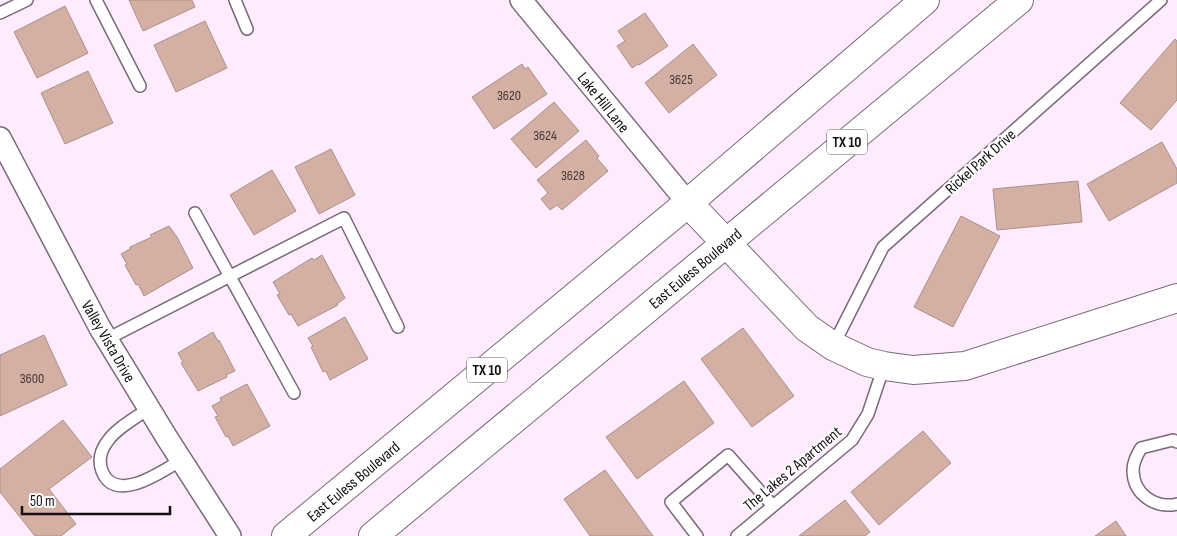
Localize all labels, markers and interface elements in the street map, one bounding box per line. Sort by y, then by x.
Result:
street label: Lake Hill Lane [573,69,633,137]
house number: 3625 [669,71,693,88]
house number: 3620 [497,87,521,104]
street label: Rickel Park Drive [942,125,1020,199]
house number: 3624 [533,127,557,144]
road number: TX 10 [827,130,867,154]
house number: 3628 [561,167,585,184]
street label: East Euless Boulevard [646,225,746,313]
street label: Valley Vista Drive [77,298,139,386]
road number: TX 10 [467,358,507,382]
house number: 3600 [20,370,44,387]
street label: The Lakes 2 Apartment [740,423,846,516]
street label: East Euless Boulevard [304,438,404,526]
scale bar [22,484,170,516]
text: 50 m [30,492,55,511]

